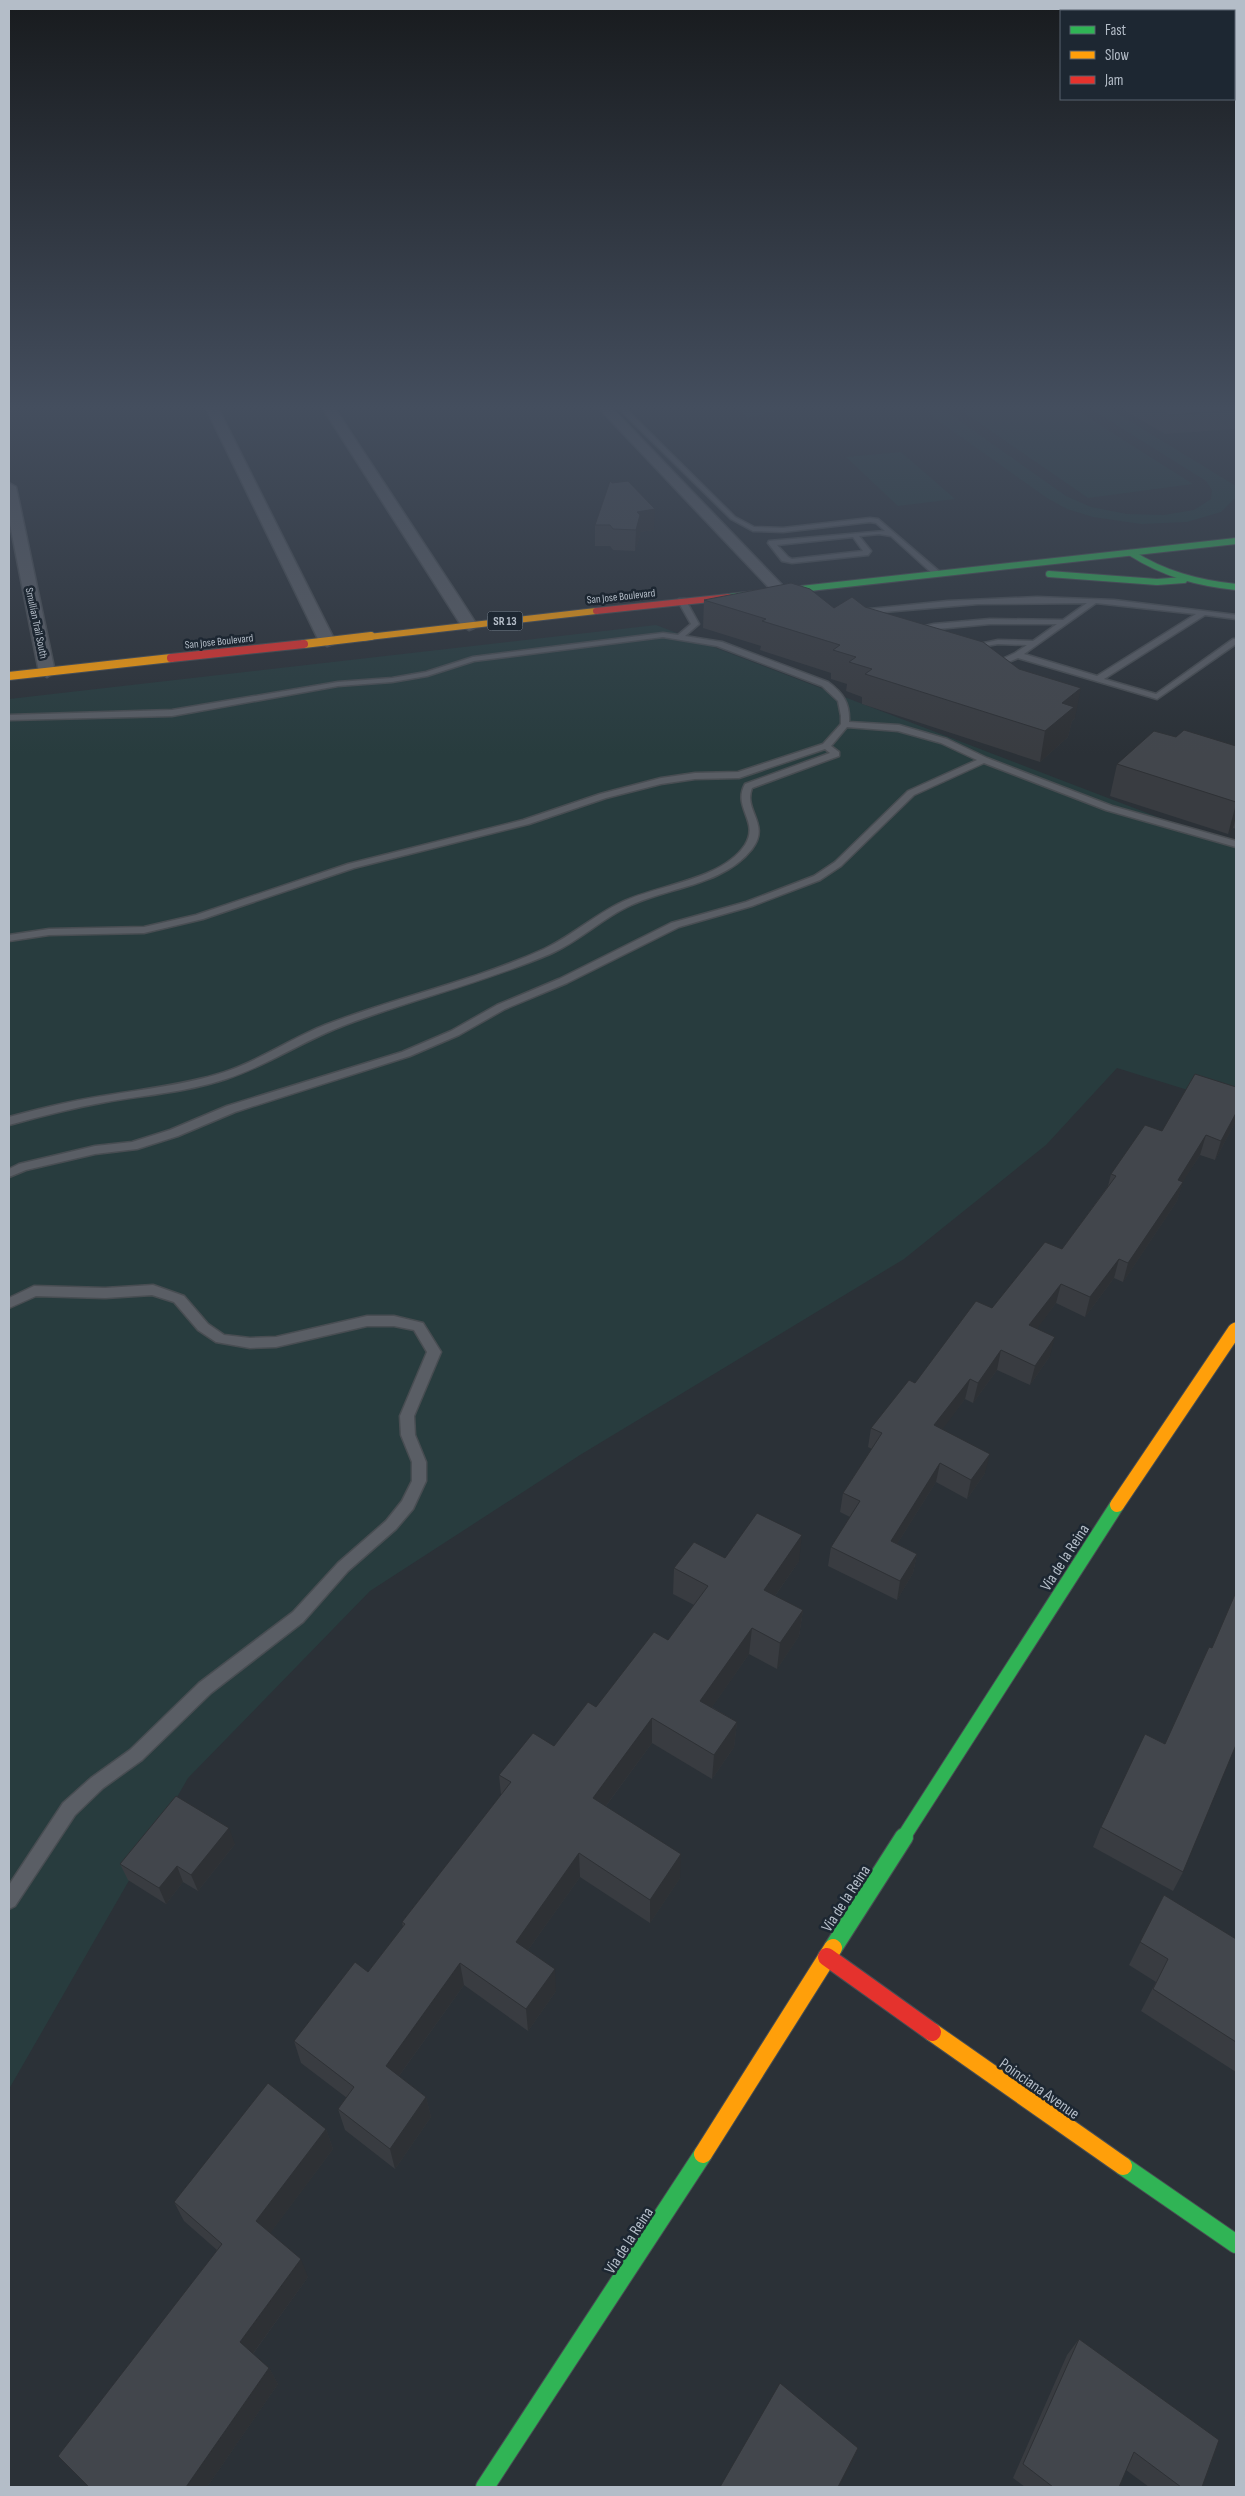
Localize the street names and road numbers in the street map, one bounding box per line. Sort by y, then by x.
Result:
street label: San Jose Boulevard [586,586,656,607]
street label: Smullian Trail South [23,587,50,660]
road number: SR 13 [488,612,522,630]
street label: San Jose Boulevard [184,631,254,652]
street label: Via de la Reina [1037,1521,1094,1595]
street label: Via de la Reina [818,1862,875,1936]
street label: Poinciana Avenue [995,2055,1083,2124]
street label: Via de la Reina [601,2204,658,2278]

